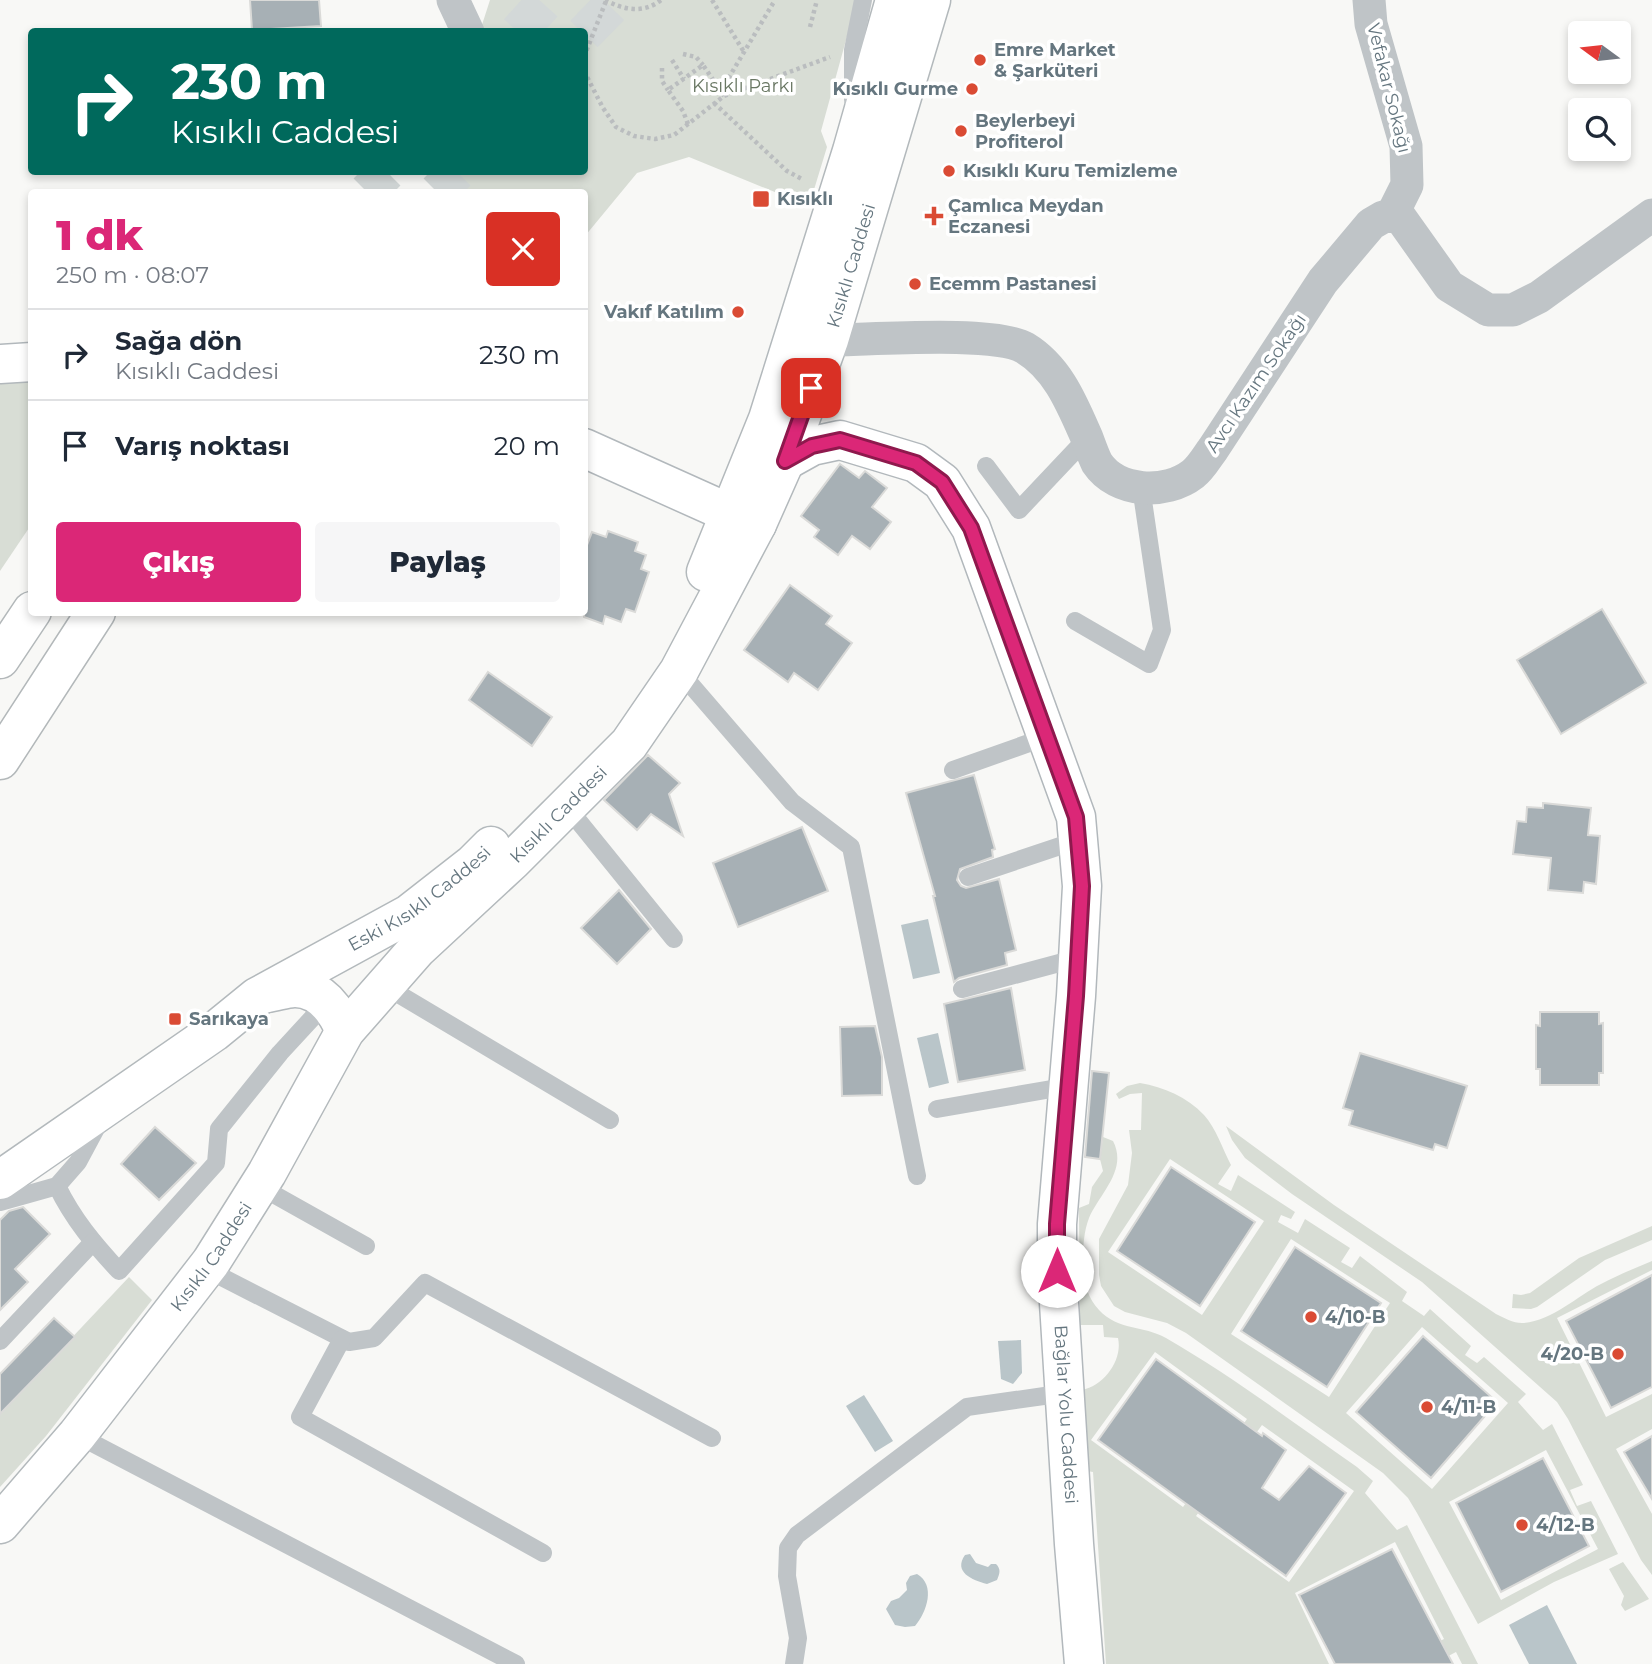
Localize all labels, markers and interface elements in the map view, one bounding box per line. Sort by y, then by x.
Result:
street label: Vefakar Sokağı [1362,21,1416,155]
north arrow [1568,21,1631,84]
map controls [1568,21,1631,161]
place label: Emre Market & Şarküteri [994,39,1116,82]
text: 230 m [171,52,327,111]
marker: Emre Market & Şarküteri [972,52,988,68]
icon: right [56,56,147,147]
park label: Kısıklı Parkı [692,75,794,97]
place label: Kısıklı Gurme [832,78,958,100]
marker: Kısıklı Gurme [964,81,980,97]
button: search [1568,98,1631,161]
place label: Beylerbeyi Profiterol [975,110,1075,153]
text: Kısıklı Caddesi [171,112,399,151]
marker: Beylerbeyi Profiterol [953,123,969,139]
place label: Kısıklı Kuru Temizleme [963,160,1178,182]
marker: Kısıklı Kuru Temizleme [941,163,957,179]
place label: Kısıklı [777,188,833,210]
marker: Kısıklı [751,189,771,209]
place label: Çamlıca Meydan Eczanesi [948,195,1104,238]
street label: Kısıklı Caddesi [822,201,880,330]
marker: Çamlıca Meydan Eczanesi [926,208,942,224]
text: 1 dk [56,209,143,261]
button: close [486,212,560,286]
text: 250 m · 08:07 [56,261,209,289]
place label: Ecemm Pastanesi [929,273,1097,295]
marker: Ecemm Pastanesi [907,276,923,292]
place label: Vakıf Katılım [603,301,724,323]
marker: Vakıf Katılım [730,304,746,320]
street label: Avcı Kazım Sokağı [1201,309,1311,457]
text: Sağa dön [115,325,242,357]
icon: right [56,336,94,374]
text: 230 m [479,339,560,371]
text: Kısıklı Caddesi [115,357,279,385]
pin [781,358,841,418]
icon: arrive [792,369,830,407]
icon: arrive [56,427,94,465]
text: Varış noktası [115,430,290,462]
text: 20 m [494,430,560,462]
button: Çıkış [56,522,301,602]
button: Paylaş [315,522,560,602]
street label: Kısıklı Caddesi [505,761,612,868]
street label: Eski Kısıklı Caddesi [344,842,495,956]
place label: Sarıkaya [189,1008,269,1030]
marker: Sarıkaya [167,1011,183,1027]
street label: Kısıklı Caddesi [166,1198,257,1316]
position arrow [1020,1234,1094,1308]
place label: 4/10-B [1325,1306,1386,1328]
marker: 4/10-B [1303,1309,1319,1325]
street label: Bağlar Yolu Caddesi [1049,1324,1082,1505]
place label: 4/20-B [1540,1343,1604,1365]
marker: 4/20-B [1610,1346,1626,1362]
place label: 4/11-B [1441,1396,1496,1418]
marker: 4/11-B [1419,1399,1435,1415]
place label: 4/12-B [1536,1514,1595,1536]
marker: 4/12-B [1514,1517,1530,1533]

